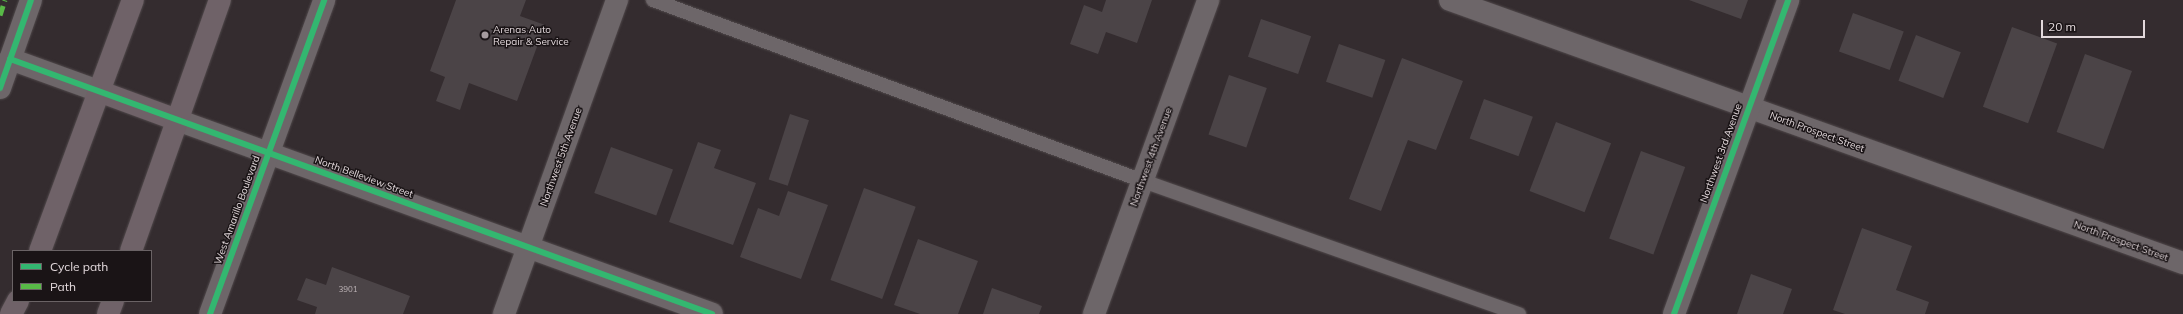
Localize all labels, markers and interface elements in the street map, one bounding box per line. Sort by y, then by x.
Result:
scale bar [2043,12,2147,38]
text: 20 m [2048,19,2076,34]
place label: Arenas Auto Repair & Service [493,23,569,46]
marker: Arenas Auto Repair & Service [480,30,490,40]
street label: Northwest 3rd Avenue [1697,102,1745,204]
street label: Northwest 5th Avenue [538,106,584,208]
street label: Northwest 4th Avenue [1128,106,1174,208]
street label: North Prospect Street [1768,109,1866,155]
street label: West Amarillo Boulevard [212,154,262,266]
street label: North Belleview Street [313,154,415,200]
street label: North Prospect Street [2072,218,2170,264]
legend [12,250,152,302]
text: Cycle path [50,259,108,274]
text: Path [50,279,76,294]
house number: 3901 [338,285,358,295]

